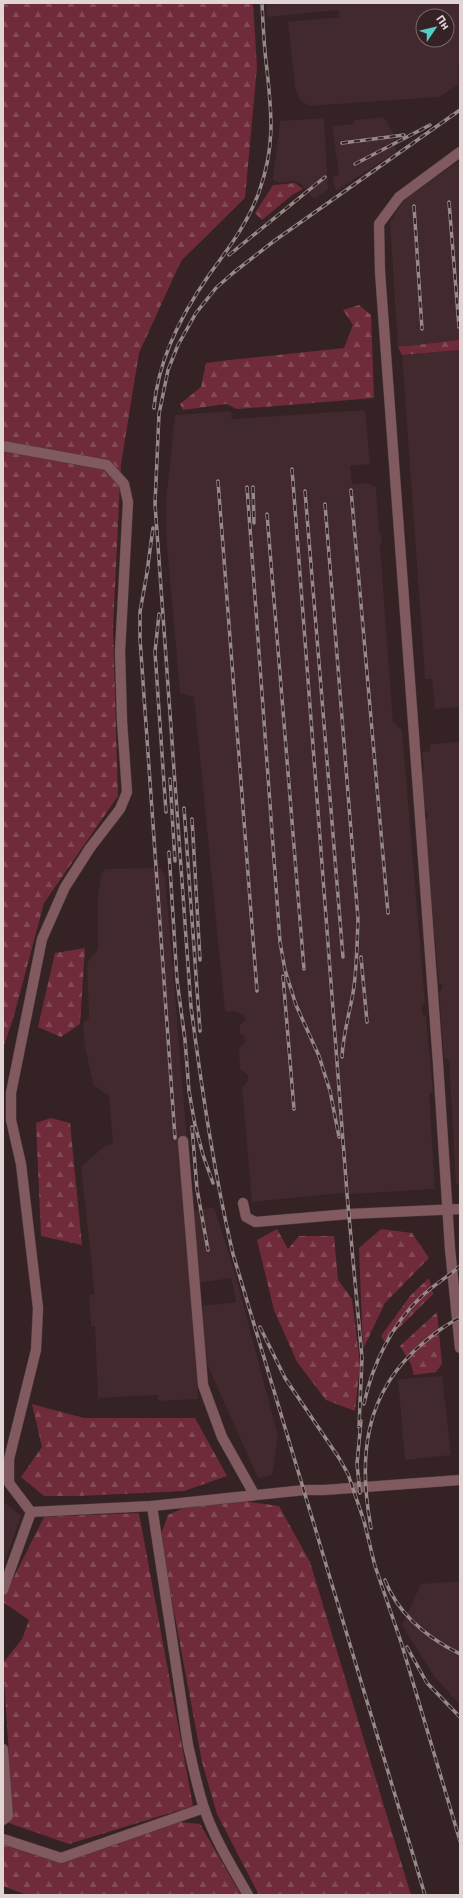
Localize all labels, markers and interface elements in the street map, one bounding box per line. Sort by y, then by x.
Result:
north arrow [415,8,455,48]
text: Пн [433,12,453,32]

